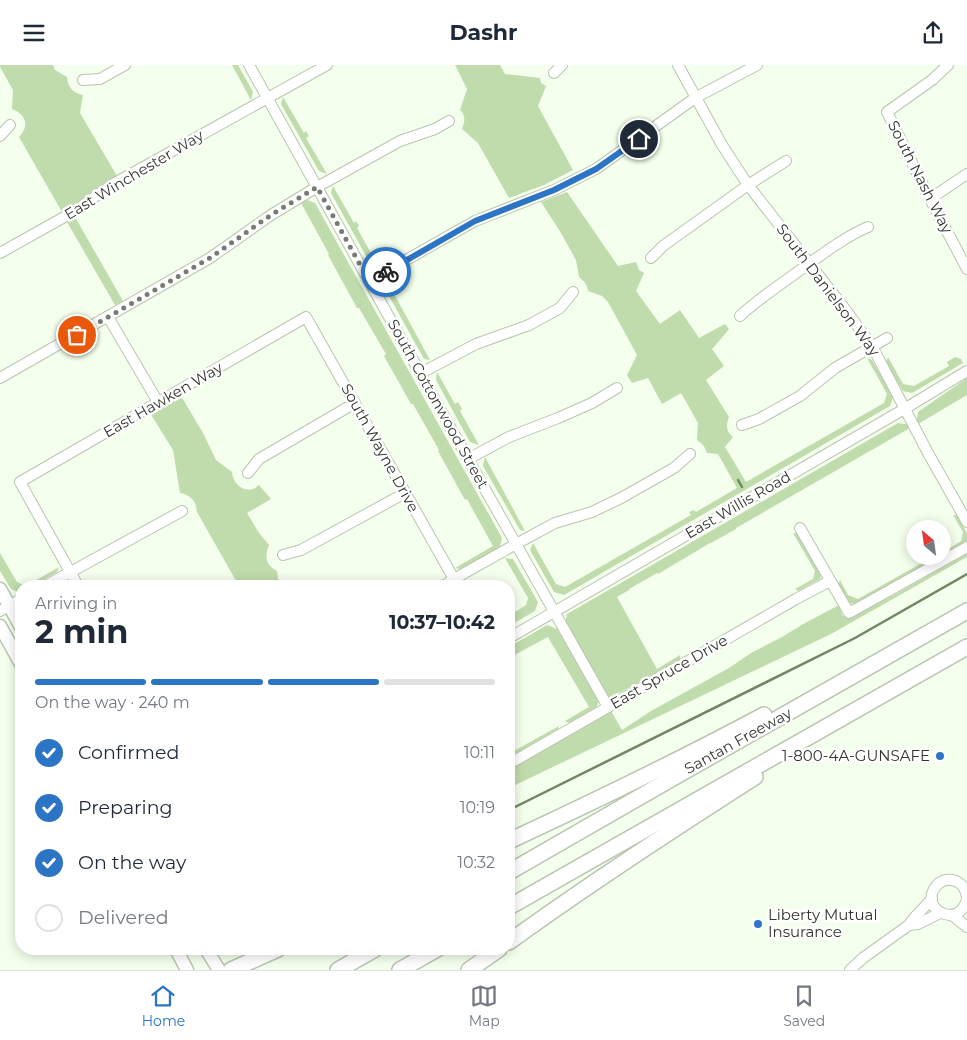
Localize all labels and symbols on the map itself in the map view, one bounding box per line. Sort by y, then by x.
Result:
street label: South Nash Way [884,117,957,237]
pin [618,118,660,160]
street label: East Winchester Way [61,125,207,224]
street label: South Danielson Way [772,220,885,360]
courier [361,247,411,297]
pin [56,314,98,356]
street label: South Cottonwood Street [384,316,493,492]
street label: East Hawken Way [100,357,226,441]
street label: South Wayne Drive [337,380,424,515]
street label: East Willis Road [681,467,794,543]
north arrow [906,520,951,565]
street label: East Spruce Drive [607,630,731,713]
street label: Santan Freeway [681,703,795,778]
place label: 1-800-4A-GUNSAFE [782,746,930,765]
marker: 1-800-4A-GUNSAFE [934,750,946,762]
place label: Liberty Mutual Insurance [768,905,877,941]
marker: Liberty Mutual Insurance [752,918,764,930]

